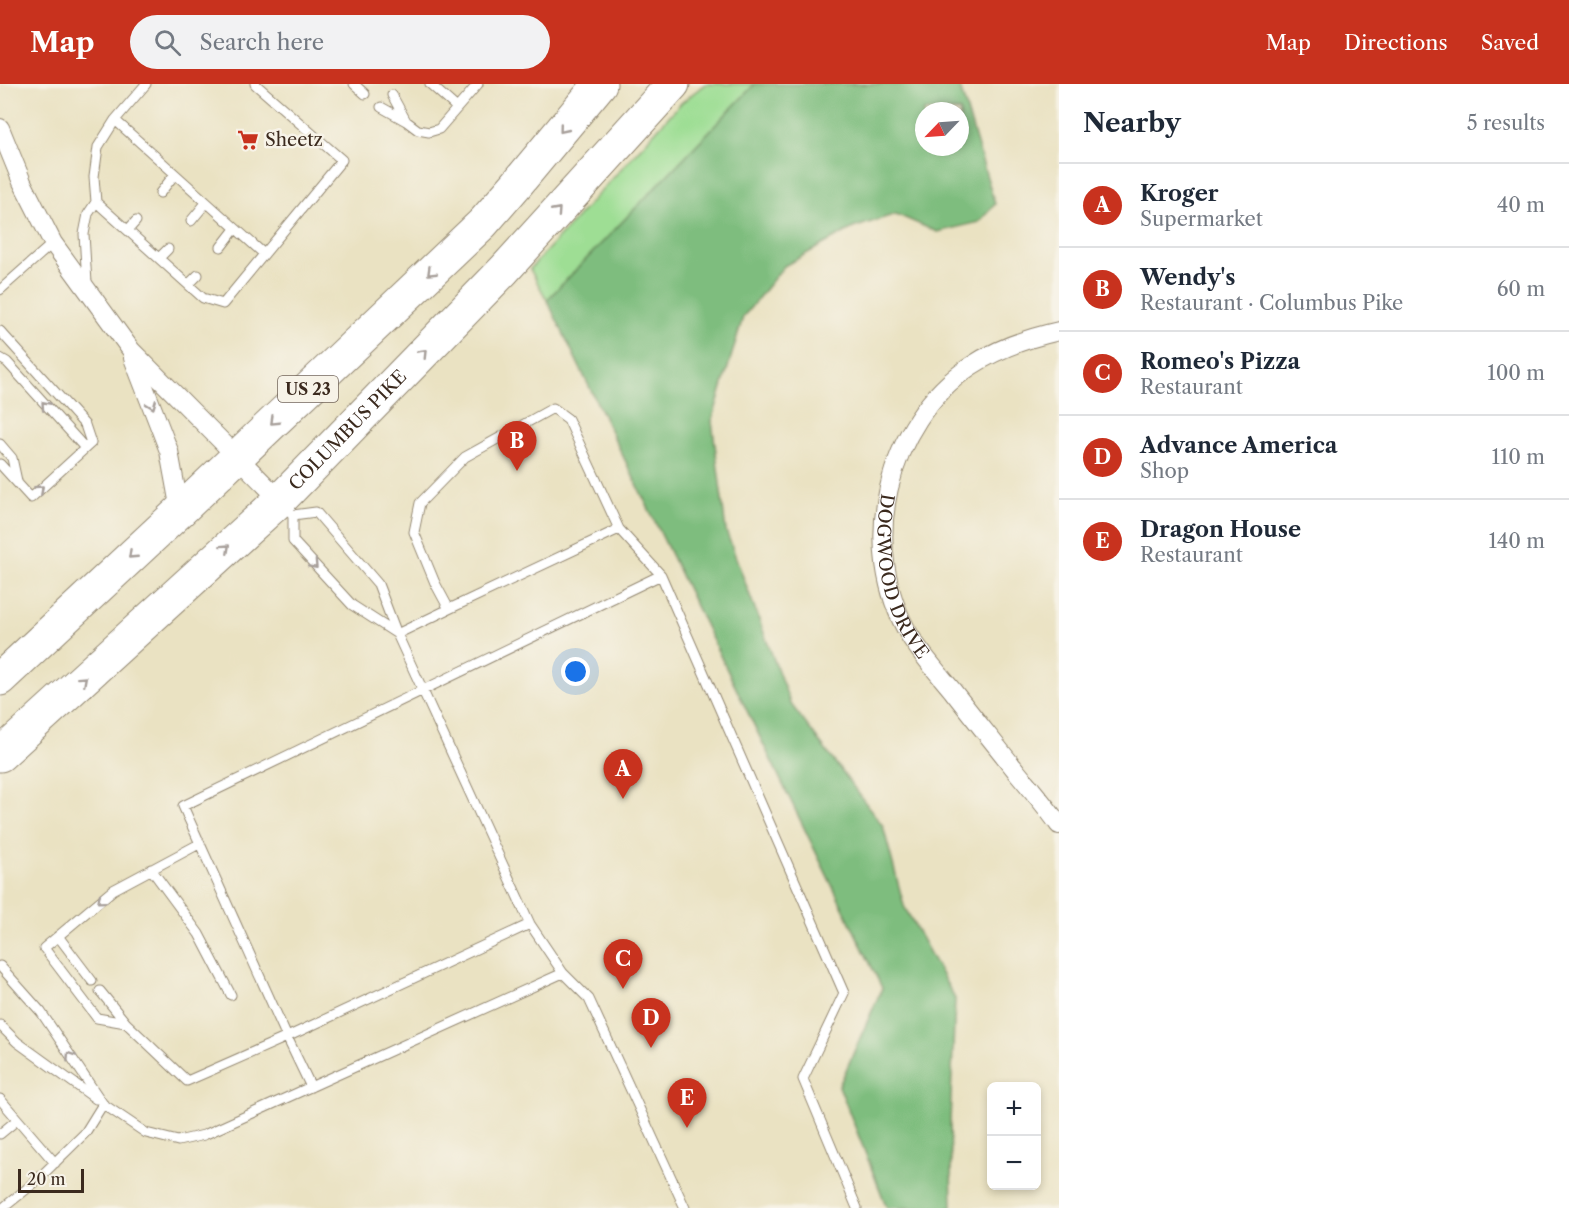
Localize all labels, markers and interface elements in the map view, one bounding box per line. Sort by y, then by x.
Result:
search box [130,15,550,69]
text: Map [30,25,94,59]
icon: search [151,26,184,59]
text: Search here [199,29,324,56]
text: Map [1266,30,1311,55]
text: Directions [1344,30,1448,55]
text: Saved [1481,30,1539,55]
north arrow [915,102,969,156]
text: Nearby [1083,107,1181,139]
text: 5 results [1467,111,1545,135]
one-way arrow [559,122,570,133]
supermarket icon: Sheetz [236,128,260,152]
place label: Sheetz [265,129,323,151]
text: Kroger [1140,180,1219,207]
text: A [1095,193,1110,217]
text: 40 m [1497,193,1545,217]
text: Supermarket [1140,207,1263,231]
one-way arrow [550,208,561,219]
text: Wendy's [1140,264,1235,291]
one-way arrow [427,265,438,276]
text: B [1095,277,1110,301]
text: 60 m [1497,277,1545,301]
text: Restaurant · Columbus Pike [1140,291,1403,315]
text: Romeo's Pizza [1140,348,1300,375]
one-way arrow [416,349,427,359]
text: C [1094,361,1111,385]
text: 100 m [1487,361,1545,385]
street label: COLUMBUS PIKE [284,366,411,495]
text: Restaurant [1140,375,1243,399]
road number: US 23 [278,376,338,402]
one-way arrow [144,399,157,410]
one-way arrow [41,401,52,412]
one-way arrow [271,414,282,425]
pin: B [498,422,536,471]
text: Advance America [1140,432,1338,459]
text: D [1094,445,1111,469]
text: 110 m [1492,445,1545,469]
text: Shop [1140,459,1189,483]
one-way arrow [33,485,44,496]
street label: DOGWOOD DRIVE [872,492,933,663]
text: Dragon House [1140,516,1301,543]
text: E [1095,529,1110,553]
text: 140 m [1488,529,1545,553]
text: Restaurant [1140,543,1243,567]
one-way arrow [220,544,230,555]
one-way arrow [129,548,139,559]
one-way arrow [307,557,318,568]
your location [561,657,590,686]
one-way arrow [76,676,86,687]
pin: A [604,750,642,799]
one-way arrow [97,892,108,903]
pin: C [604,940,642,989]
pin: D [632,998,670,1048]
one-way arrow [66,1051,77,1062]
pin: E [668,1078,706,1128]
map controls [987,1082,1041,1190]
button: + [987,1082,1041,1136]
button: − [987,1136,1041,1190]
scale bar [18,1166,84,1194]
text: 20 m [27,1169,66,1189]

